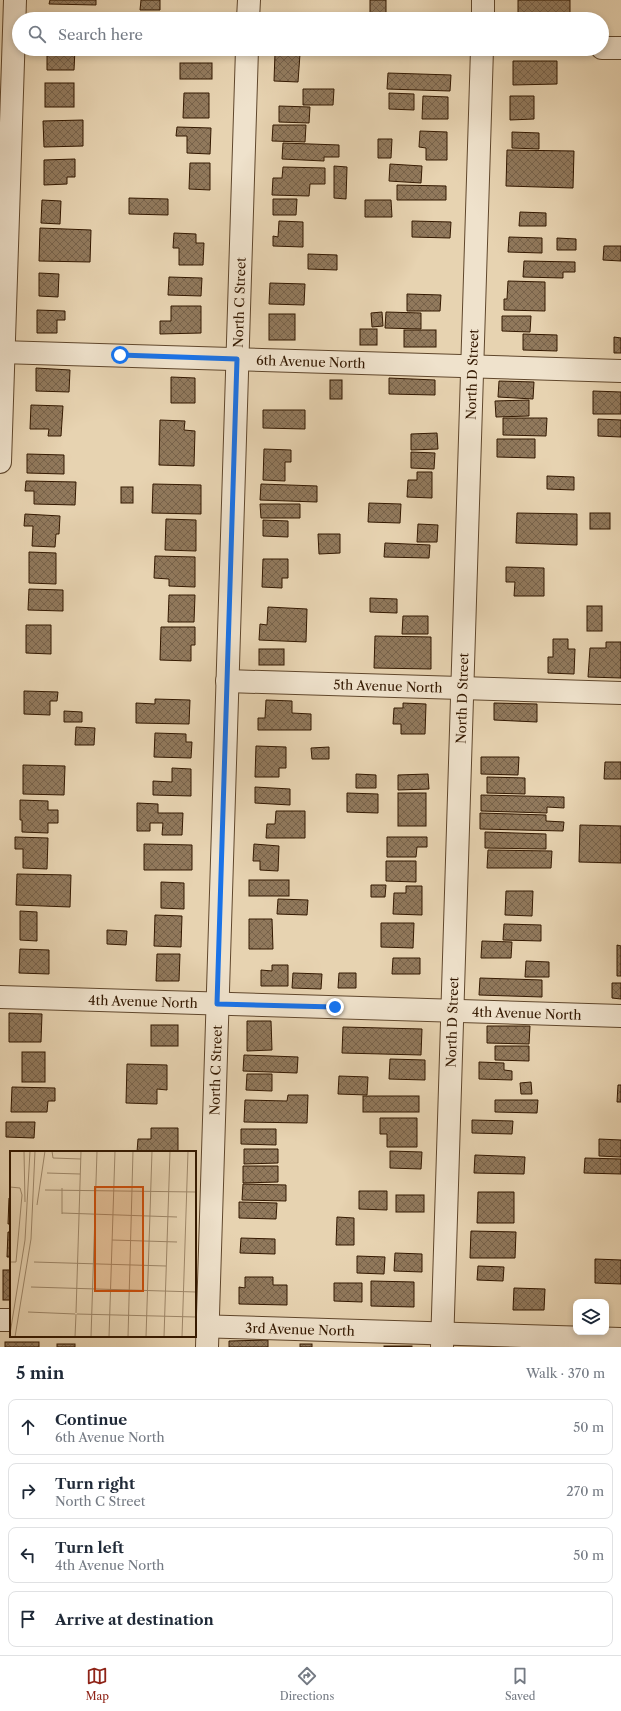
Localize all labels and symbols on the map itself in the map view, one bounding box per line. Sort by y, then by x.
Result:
street label: North C Street [230,257,249,348]
street label: North D Street [463,328,481,420]
route start [111,346,129,364]
street label: 6th Avenue North [256,352,366,371]
street label: North D Street [453,652,471,744]
street label: 5th Avenue North [333,676,443,696]
street label: North D Street [443,976,461,1068]
street label: 4th Avenue North [88,992,198,1011]
route end [326,998,344,1016]
street label: 4th Avenue North [472,1003,582,1023]
street label: North C Street [206,1024,225,1116]
inset map [10,1151,196,1337]
street label: 3rd Avenue North [245,1320,355,1339]

